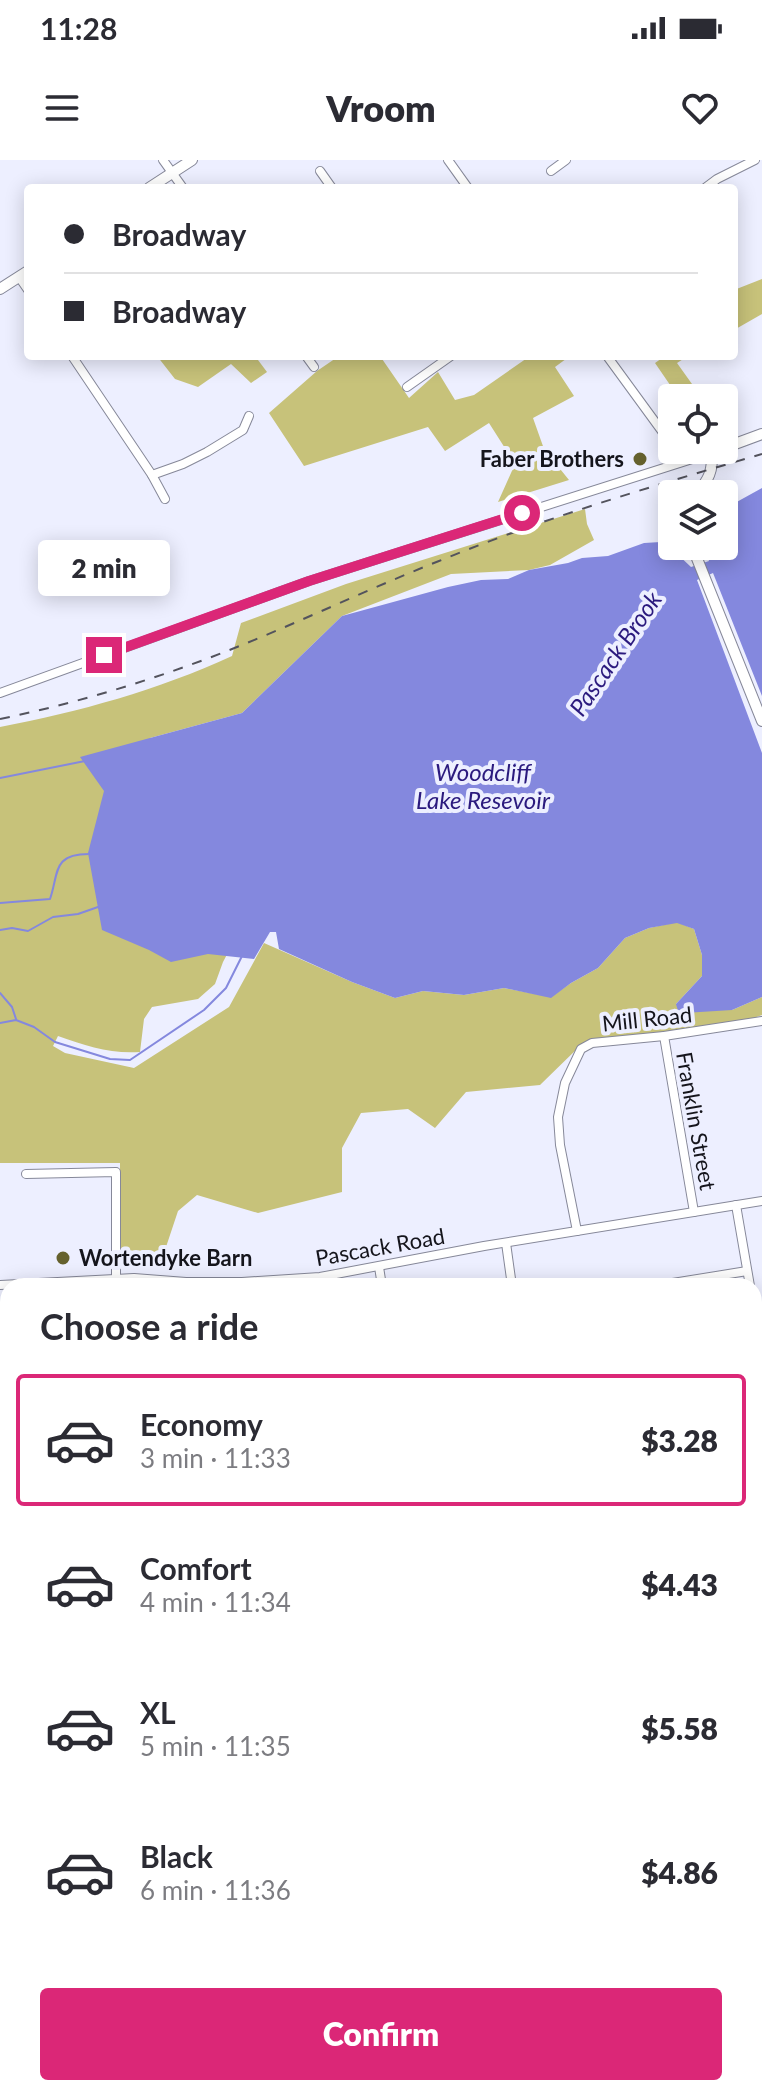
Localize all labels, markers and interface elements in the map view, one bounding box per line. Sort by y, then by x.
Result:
text: 11:28 [40,10,117,46]
icon: menu [40,86,84,130]
text: Vroom [326,86,436,130]
icon: heart [678,86,722,130]
text: Broadway [112,216,246,252]
text: Broadway [112,293,246,329]
map controls [658,384,738,560]
button: locate [658,384,738,464]
place label: Faber Brothers [480,445,624,472]
marker: Faber Brothers [631,450,649,468]
button: layers [658,480,738,560]
route start [504,495,540,531]
callout: 2 min [38,539,170,595]
text: 2 min [72,552,136,584]
water label: Pascack Brook [563,585,667,721]
route end [86,637,122,673]
water label: Woodcliff Lake Resevoir [416,757,551,814]
street label: Mill Road [601,1000,693,1037]
street label: Franklin Street [671,1050,722,1192]
street label: Pascack Road [313,1222,447,1271]
place label: Wortendyke Barn [79,1244,252,1271]
marker: Wortendyke Barn [54,1249,72,1267]
text: Choose a ride [40,1304,259,1348]
icon: car [44,1404,116,1476]
text: Economy [140,1406,263,1442]
text: $3.28 [641,1422,718,1458]
text: 3 min · 11:33 [140,1442,291,1474]
icon: car [44,1548,116,1620]
text: Comfort [140,1550,252,1586]
text: $4.43 [641,1566,718,1602]
text: 4 min · 11:34 [140,1586,291,1618]
icon: car [44,1692,116,1764]
text: XL [140,1694,176,1730]
text: $5.58 [641,1710,718,1746]
text: 5 min · 11:35 [140,1730,291,1762]
icon: car [44,1836,116,1908]
text: Black [140,1838,213,1874]
text: $4.86 [641,1854,718,1890]
text: 6 min · 11:36 [140,1874,291,1906]
button: Confirm [40,1988,722,2080]

